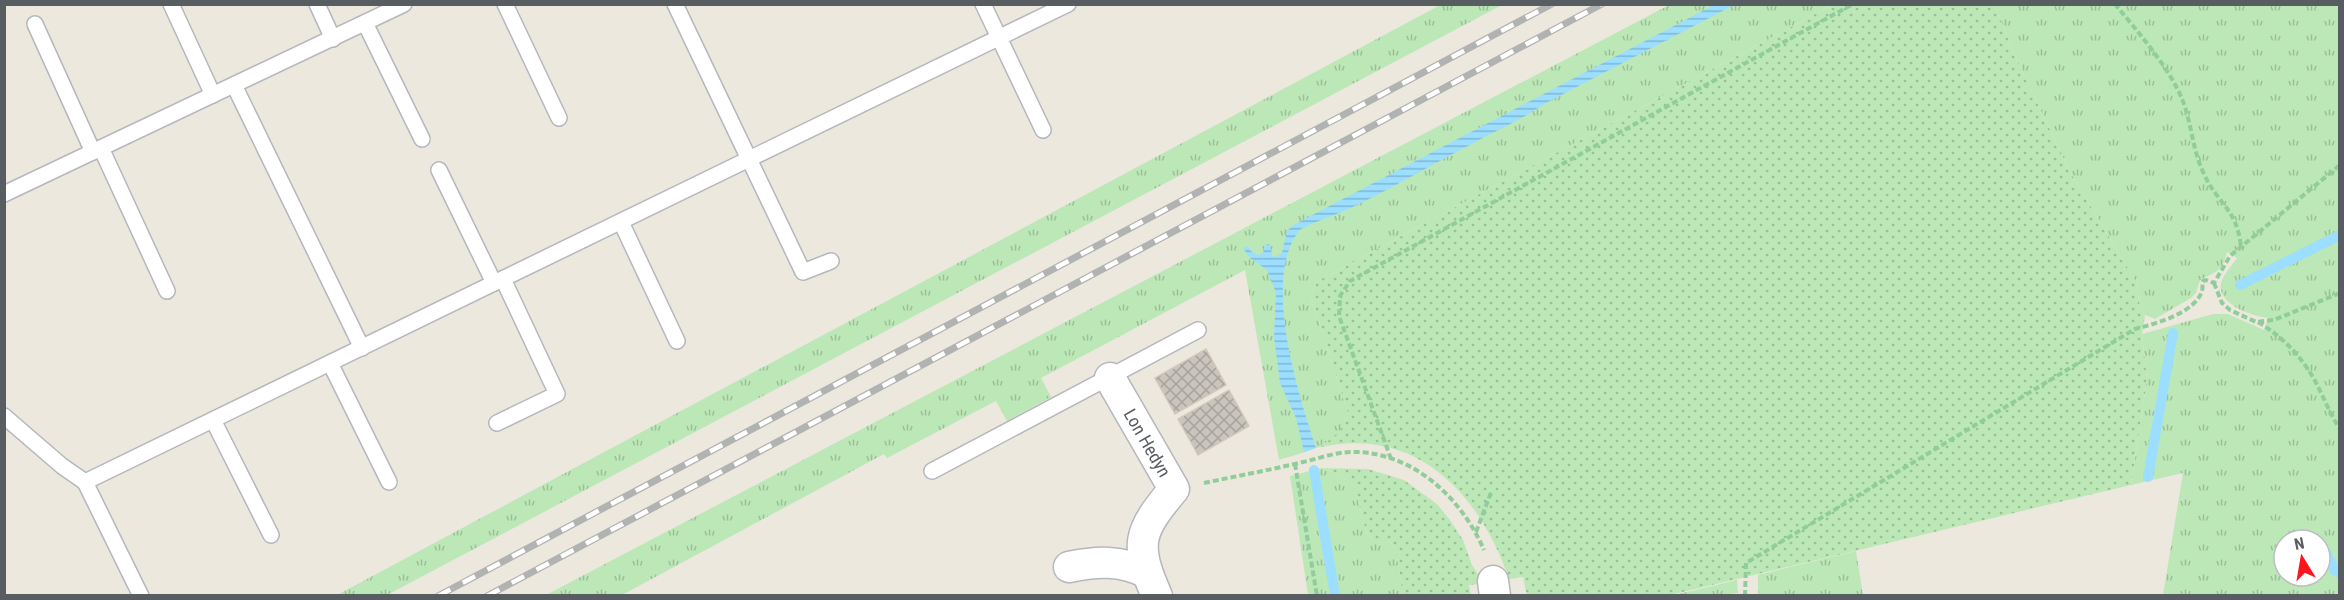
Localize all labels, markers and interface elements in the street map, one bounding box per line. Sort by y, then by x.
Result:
street label: Lon Hedyn [1120,405,1175,481]
north arrow [2272,528,2332,588]
text: N [2293,534,2306,554]

